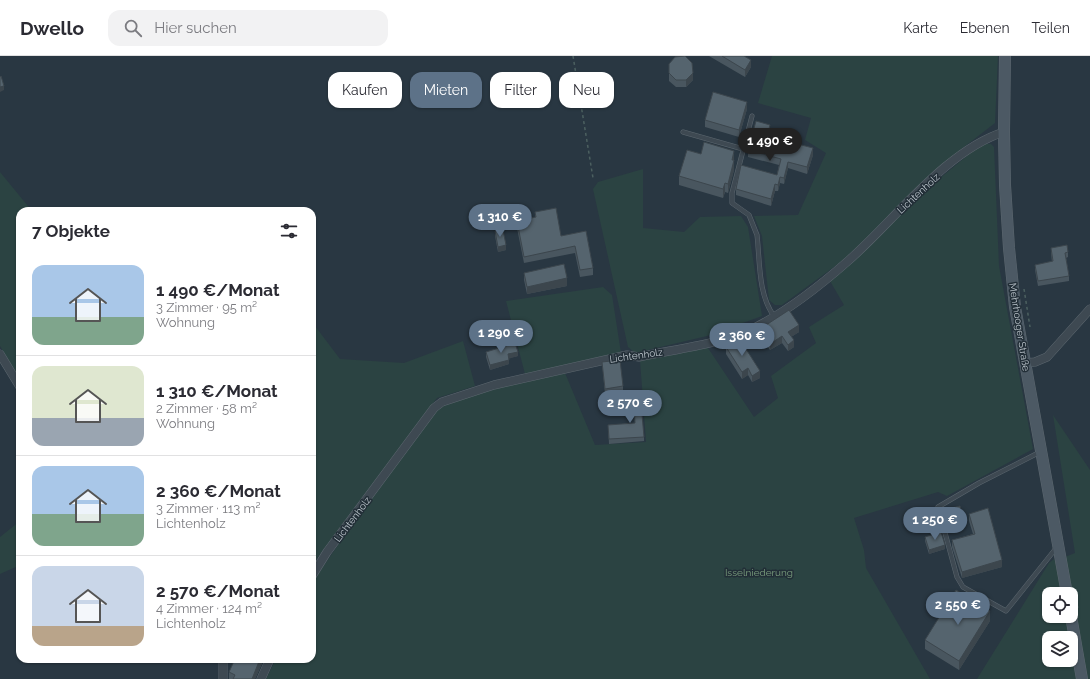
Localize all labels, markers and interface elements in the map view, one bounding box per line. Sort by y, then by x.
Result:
search box [108,10,388,46]
text: Dwello [20,17,84,39]
icon: search [122,17,144,39]
text: Hier suchen [154,19,237,37]
text: Karte [903,20,938,36]
text: Ebenen [960,20,1010,36]
text: Teilen [1032,20,1070,36]
chip: Kaufen [328,72,402,108]
chip: Mieten [410,72,482,108]
chip: Filter [490,72,551,108]
chip: Neu [559,72,614,108]
pin: 1 490 € [733,128,807,162]
text: 1 490 € [747,133,793,148]
street label: Lichtenholz [895,171,942,216]
pin: 1 310 € [463,204,537,238]
text: 1 310 € [478,209,522,224]
icon: filters [278,220,300,242]
text: 7 Objekte [32,221,110,241]
text: 1 490 €/Monat [156,280,279,300]
icon: home [64,281,112,329]
street label: Mehrhooger Straße [1007,282,1032,372]
text: 3 Zimmer · 95 m² [156,300,257,315]
text: Wohnung [156,315,215,330]
pin: 1 290 € [464,320,538,354]
pin: 2 360 € [705,323,779,357]
text: 1 290 € [478,325,524,340]
text: 2 360 € [718,328,766,343]
street label: Lichtenholz [609,346,663,365]
text: 1 310 €/Monat [156,381,278,401]
icon: home [64,382,112,430]
pin: 2 570 € [593,390,667,424]
text: 2 570 € [607,395,653,410]
text: 2 Zimmer · 58 m² [156,401,257,416]
text: Wohnung [156,416,215,431]
text: 2 360 €/Monat [156,481,281,501]
icon: home [64,482,112,530]
street label: Lichtenholz [332,495,373,544]
text: 3 Zimmer · 113 m² [156,501,261,516]
pin: 1 250 € [898,507,972,541]
text: 1 250 € [912,512,958,527]
text: Lichtenholz [156,516,226,531]
park label: Isselniederung [725,567,793,578]
text: 2 570 €/Monat [156,581,280,601]
icon: home [64,582,112,630]
map controls [1042,587,1078,667]
button: locate [1042,587,1078,623]
pin: 2 550 € [921,592,995,626]
text: 2 550 € [935,597,981,612]
text: 4 Zimmer · 124 m² [156,601,262,616]
text: Lichtenholz [156,616,226,631]
button: layers [1042,631,1078,667]

